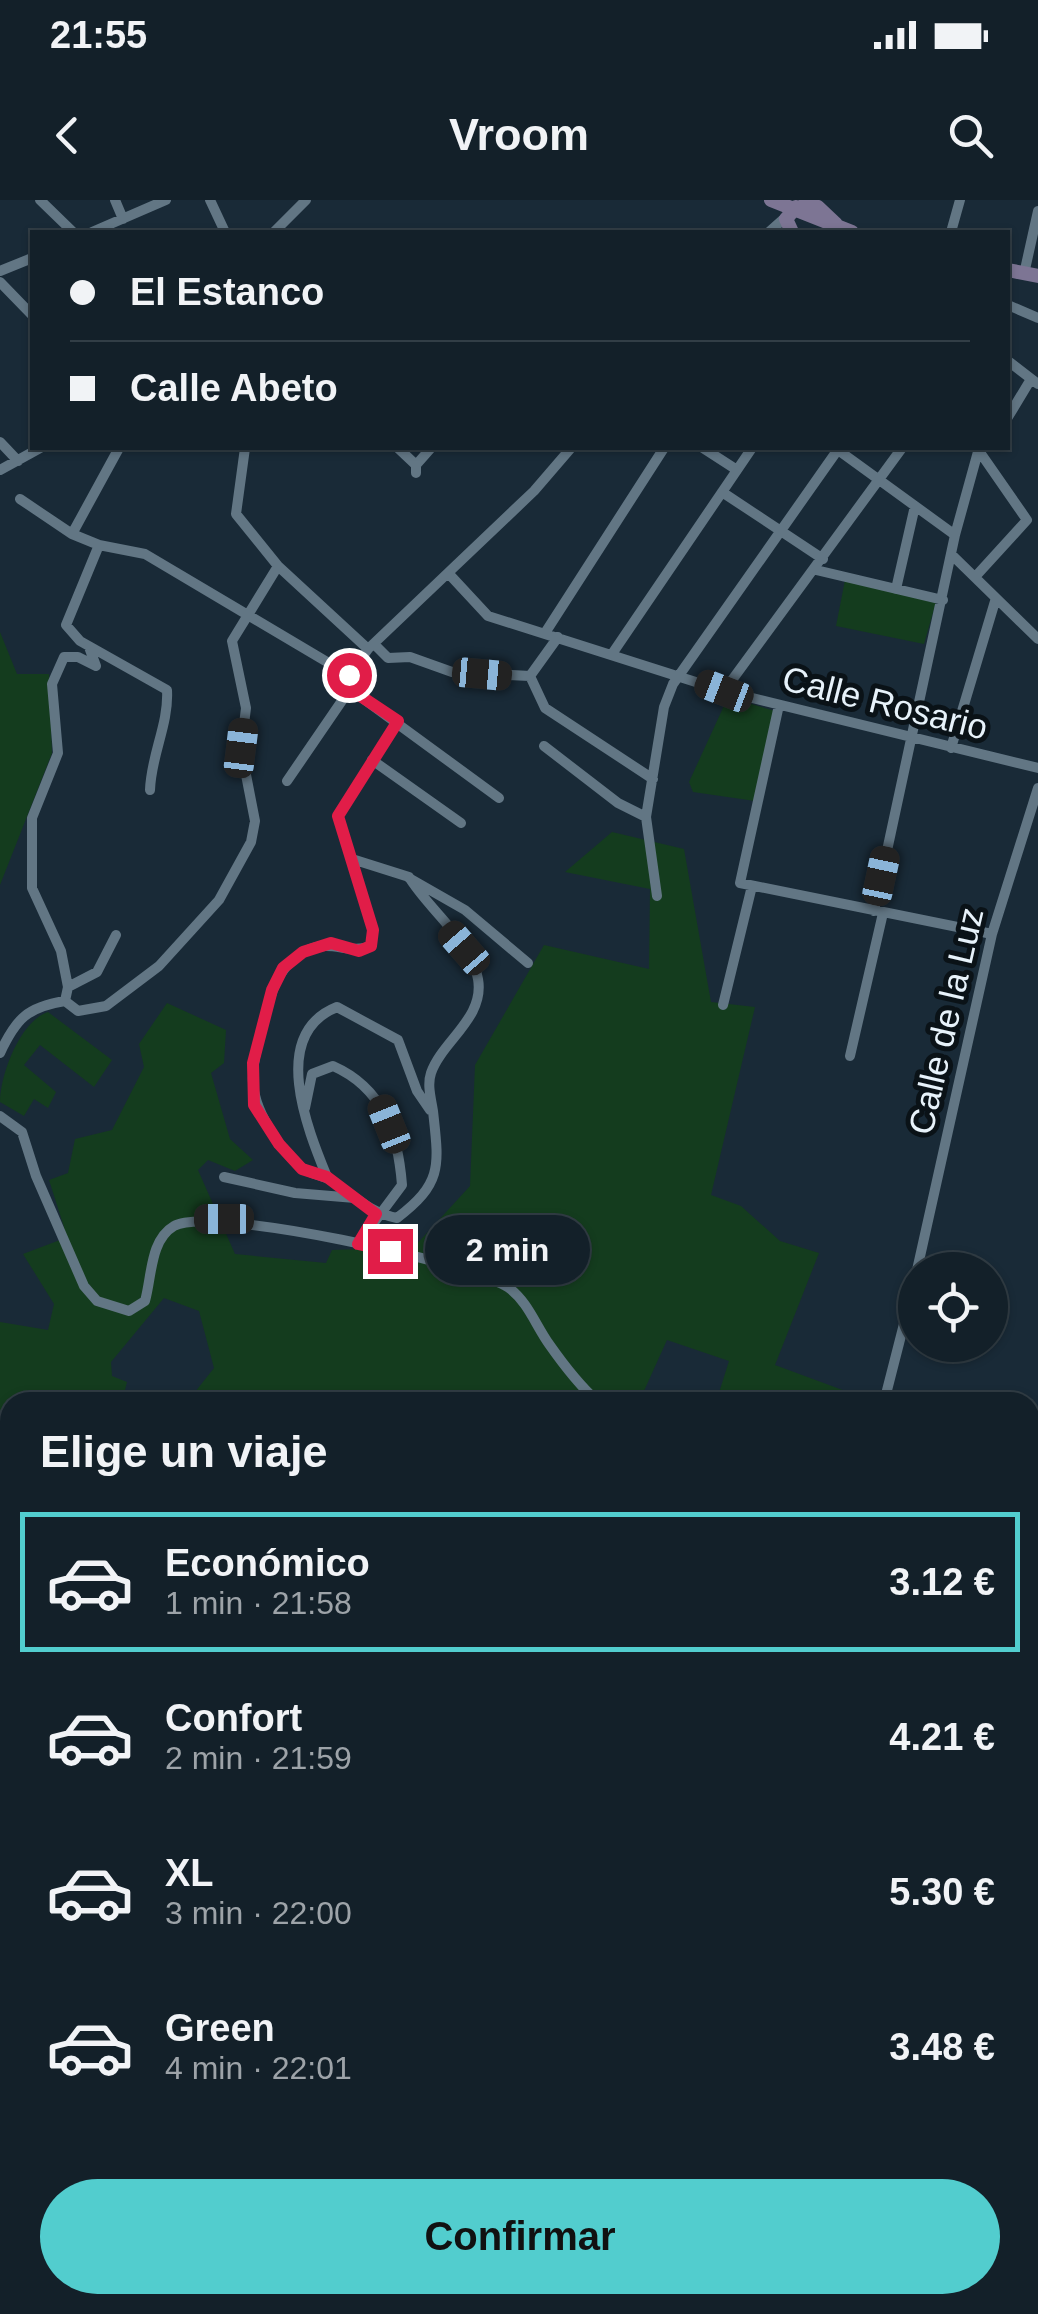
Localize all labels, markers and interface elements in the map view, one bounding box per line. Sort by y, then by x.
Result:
text: 21:55 [50,14,147,56]
icon: back [40,108,95,163]
icon: search [943,108,998,163]
text: Vroom [449,109,589,160]
text: El Estanco [130,271,324,313]
text: Calle Abeto [130,367,338,409]
route start [327,653,372,698]
car [451,656,513,692]
street label: Calle Rosario [778,658,992,747]
car [691,666,757,716]
car [222,716,260,780]
car [860,844,902,908]
street label: Calle de la Luz [900,904,991,1138]
car [433,916,495,980]
car [364,1091,414,1157]
car [194,1204,254,1234]
callout: 2 min [425,1216,590,1286]
route end [368,1229,413,1274]
text: 2 min [466,1232,549,1268]
map controls [898,1252,1008,1362]
button: locate [898,1252,1008,1362]
text: Elige un viaje [40,1426,328,1477]
icon: car [45,1537,135,1627]
text: Económico [165,1542,370,1584]
text: 3.12 € [889,1561,995,1603]
text: 1 min · 21:58 [165,1585,352,1621]
icon: car [45,1692,135,1782]
text: Confort [165,1697,302,1739]
text: 4.21 € [889,1716,995,1758]
text: 2 min · 21:59 [165,1740,352,1776]
icon: car [45,1847,135,1937]
text: XL [165,1852,214,1894]
text: 5.30 € [889,1871,995,1913]
text: 3 min · 22:00 [165,1895,352,1931]
icon: car [45,2002,135,2092]
text: Green [165,2007,275,2049]
text: 3.48 € [889,2026,995,2068]
text: 4 min · 22:01 [165,2050,352,2086]
button: Confirmar [40,2179,1000,2294]

